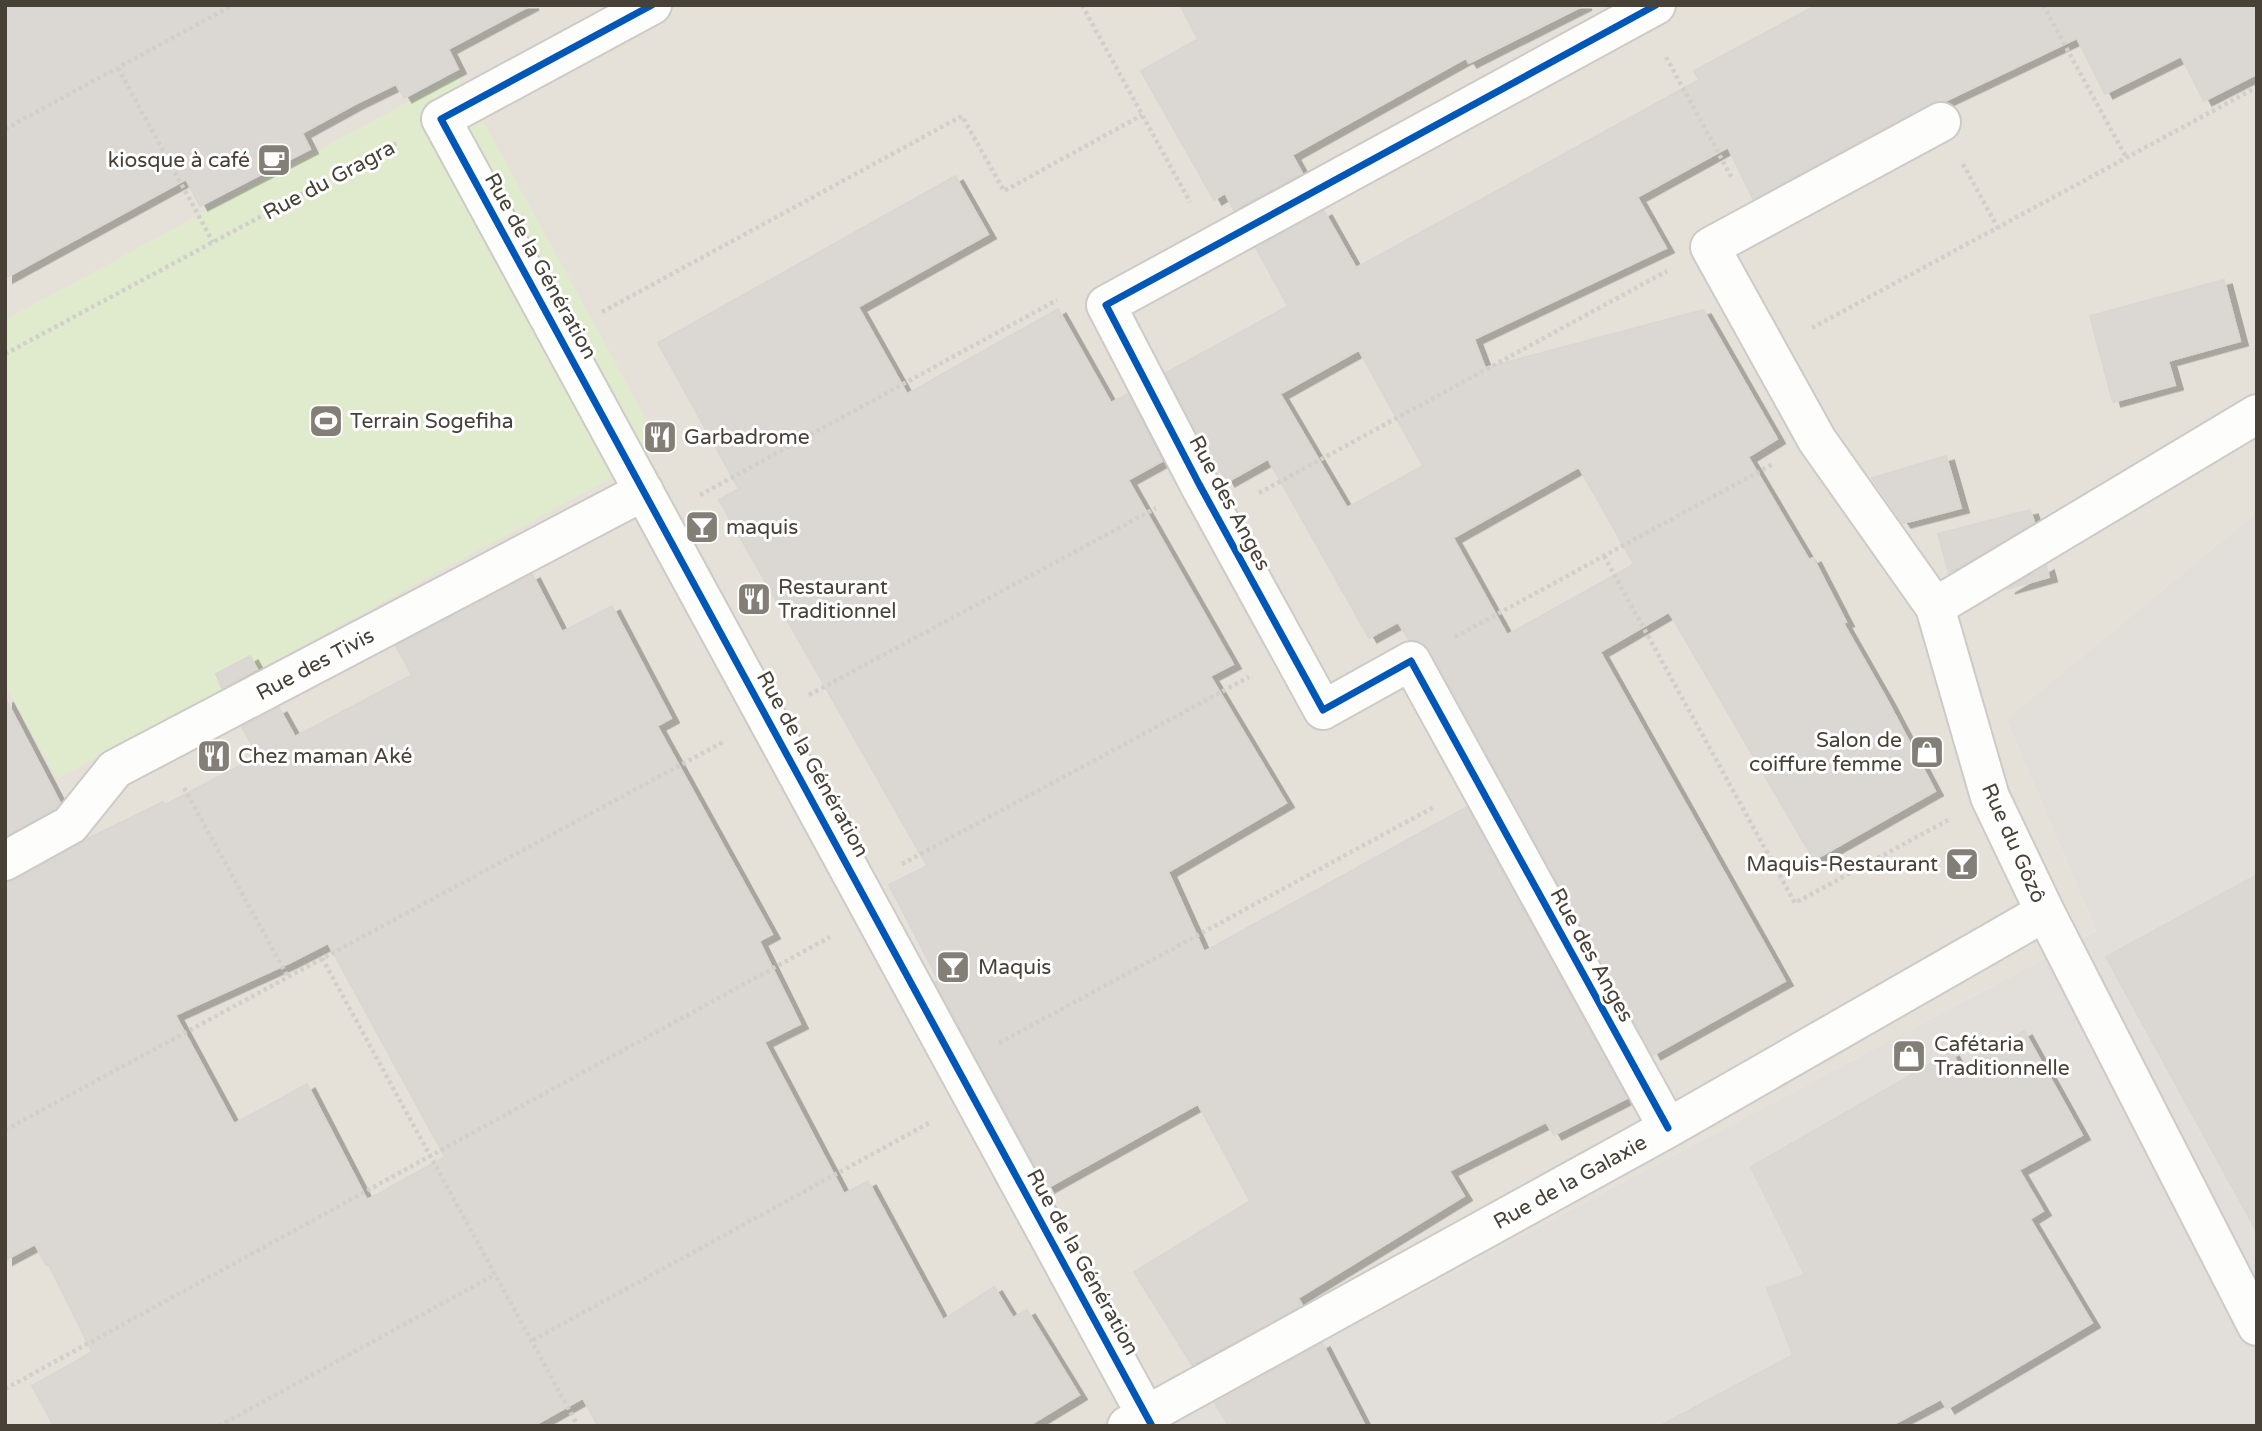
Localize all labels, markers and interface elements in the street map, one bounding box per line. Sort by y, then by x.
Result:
street label: Rue du Gragra [259,135,399,226]
cafe icon: kiosque à café [255,141,293,179]
place label: kiosque à café [108,148,250,173]
street label: Rue de la Génération [479,169,602,364]
sports icon: Terrain Sogefiha [307,402,345,440]
place label: Terrain Sogefiha [350,409,514,434]
restaurant icon: Garbadrome [641,418,679,456]
place label: Garbadrome [684,425,810,450]
street label: Rue des Anges [1183,431,1276,575]
bar icon: maquis [683,508,721,546]
place label: maquis [726,515,798,540]
place label: Restaurant Traditionnel [778,575,897,624]
restaurant icon: Restaurant Traditionnel [735,580,773,618]
street label: Rue des Tivis [252,623,379,706]
street label: Rue de la Génération [751,667,874,862]
place label: Salon de coiffure femme [1749,728,1902,777]
shop icon: Salon de coiffure femme [1908,733,1946,771]
restaurant icon: Chez maman Aké [195,737,233,775]
place label: Chez maman Aké [238,744,412,769]
street label: Rue du Gôzô [1976,779,2051,907]
bar icon: Maquis-Restaurant [1943,845,1981,883]
place label: Maquis-Restaurant [1746,852,1938,877]
street label: Rue des Anges [1544,884,1639,1027]
bar icon: Maquis [934,948,972,986]
place label: Maquis [978,955,1051,980]
place label: Cafétaria Traditionnelle [1934,1032,2070,1081]
shop icon: Cafétaria Traditionnelle [1890,1037,1928,1075]
street label: Rue de la Galaxie [1489,1130,1651,1235]
street label: Rue de la Génération [1021,1165,1144,1360]

